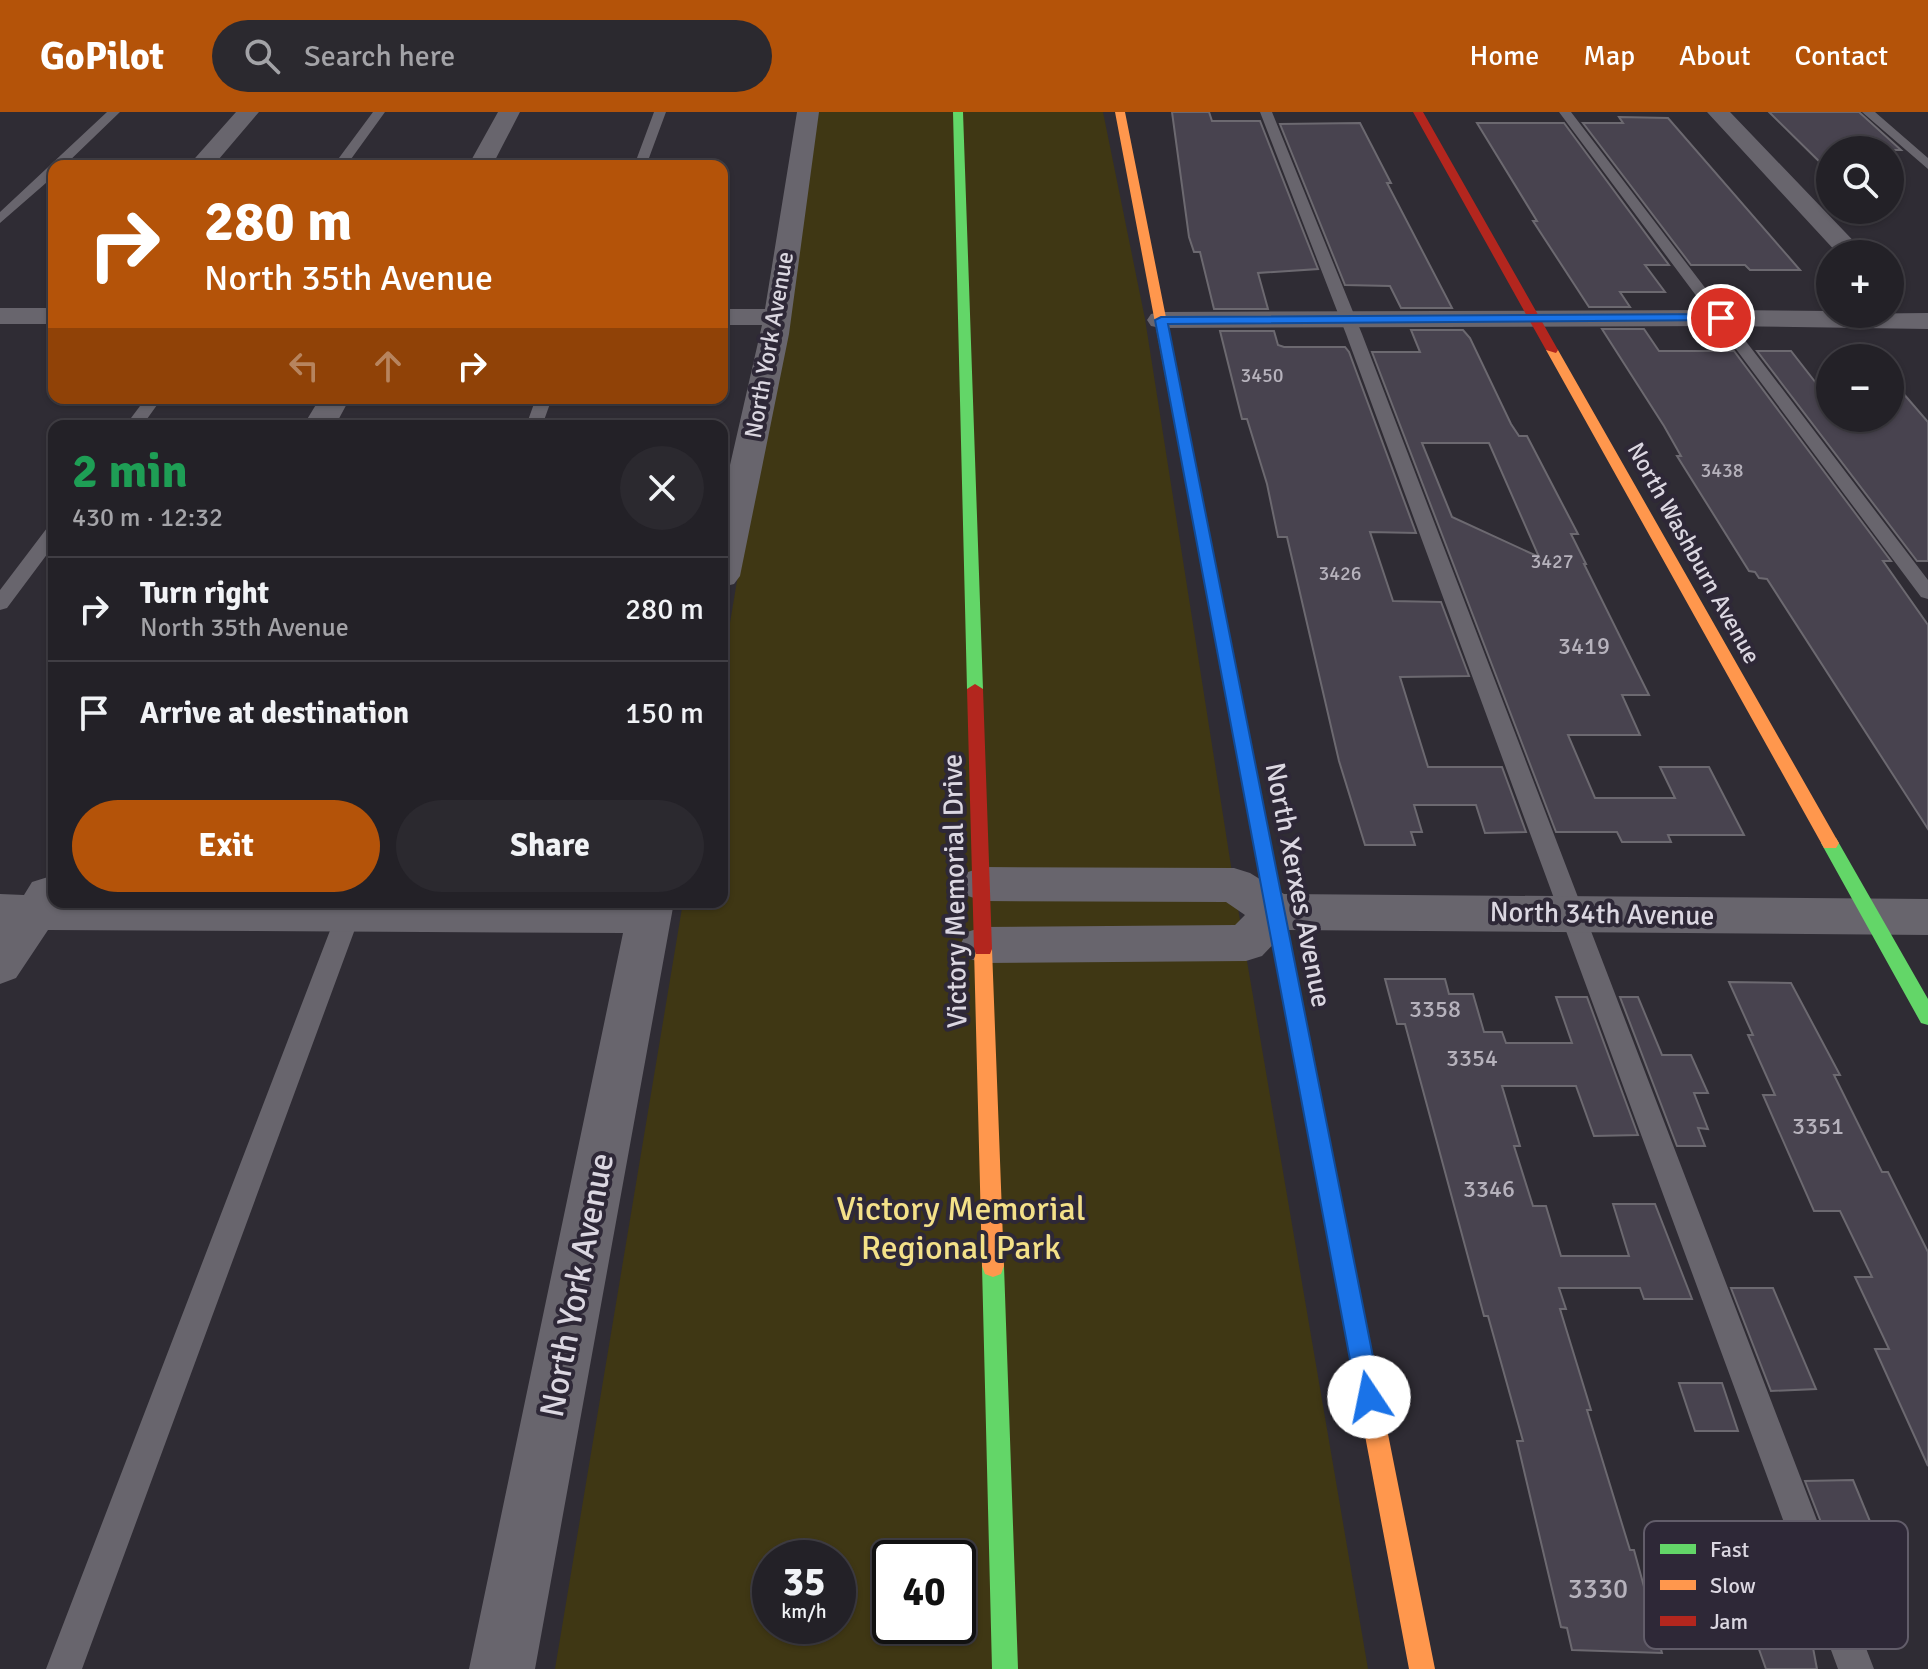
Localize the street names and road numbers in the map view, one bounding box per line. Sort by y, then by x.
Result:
street label: North York Avenue [738,249,800,441]
street label: North Washburn Avenue [1621,437,1767,669]
street label: Victory Memorial Drive [936,754,974,1028]
street label: North Xerxes Avenue [1258,760,1338,1010]
street label: North 34th Avenue [1489,895,1715,933]
street label: North York Avenue [531,1149,623,1421]

